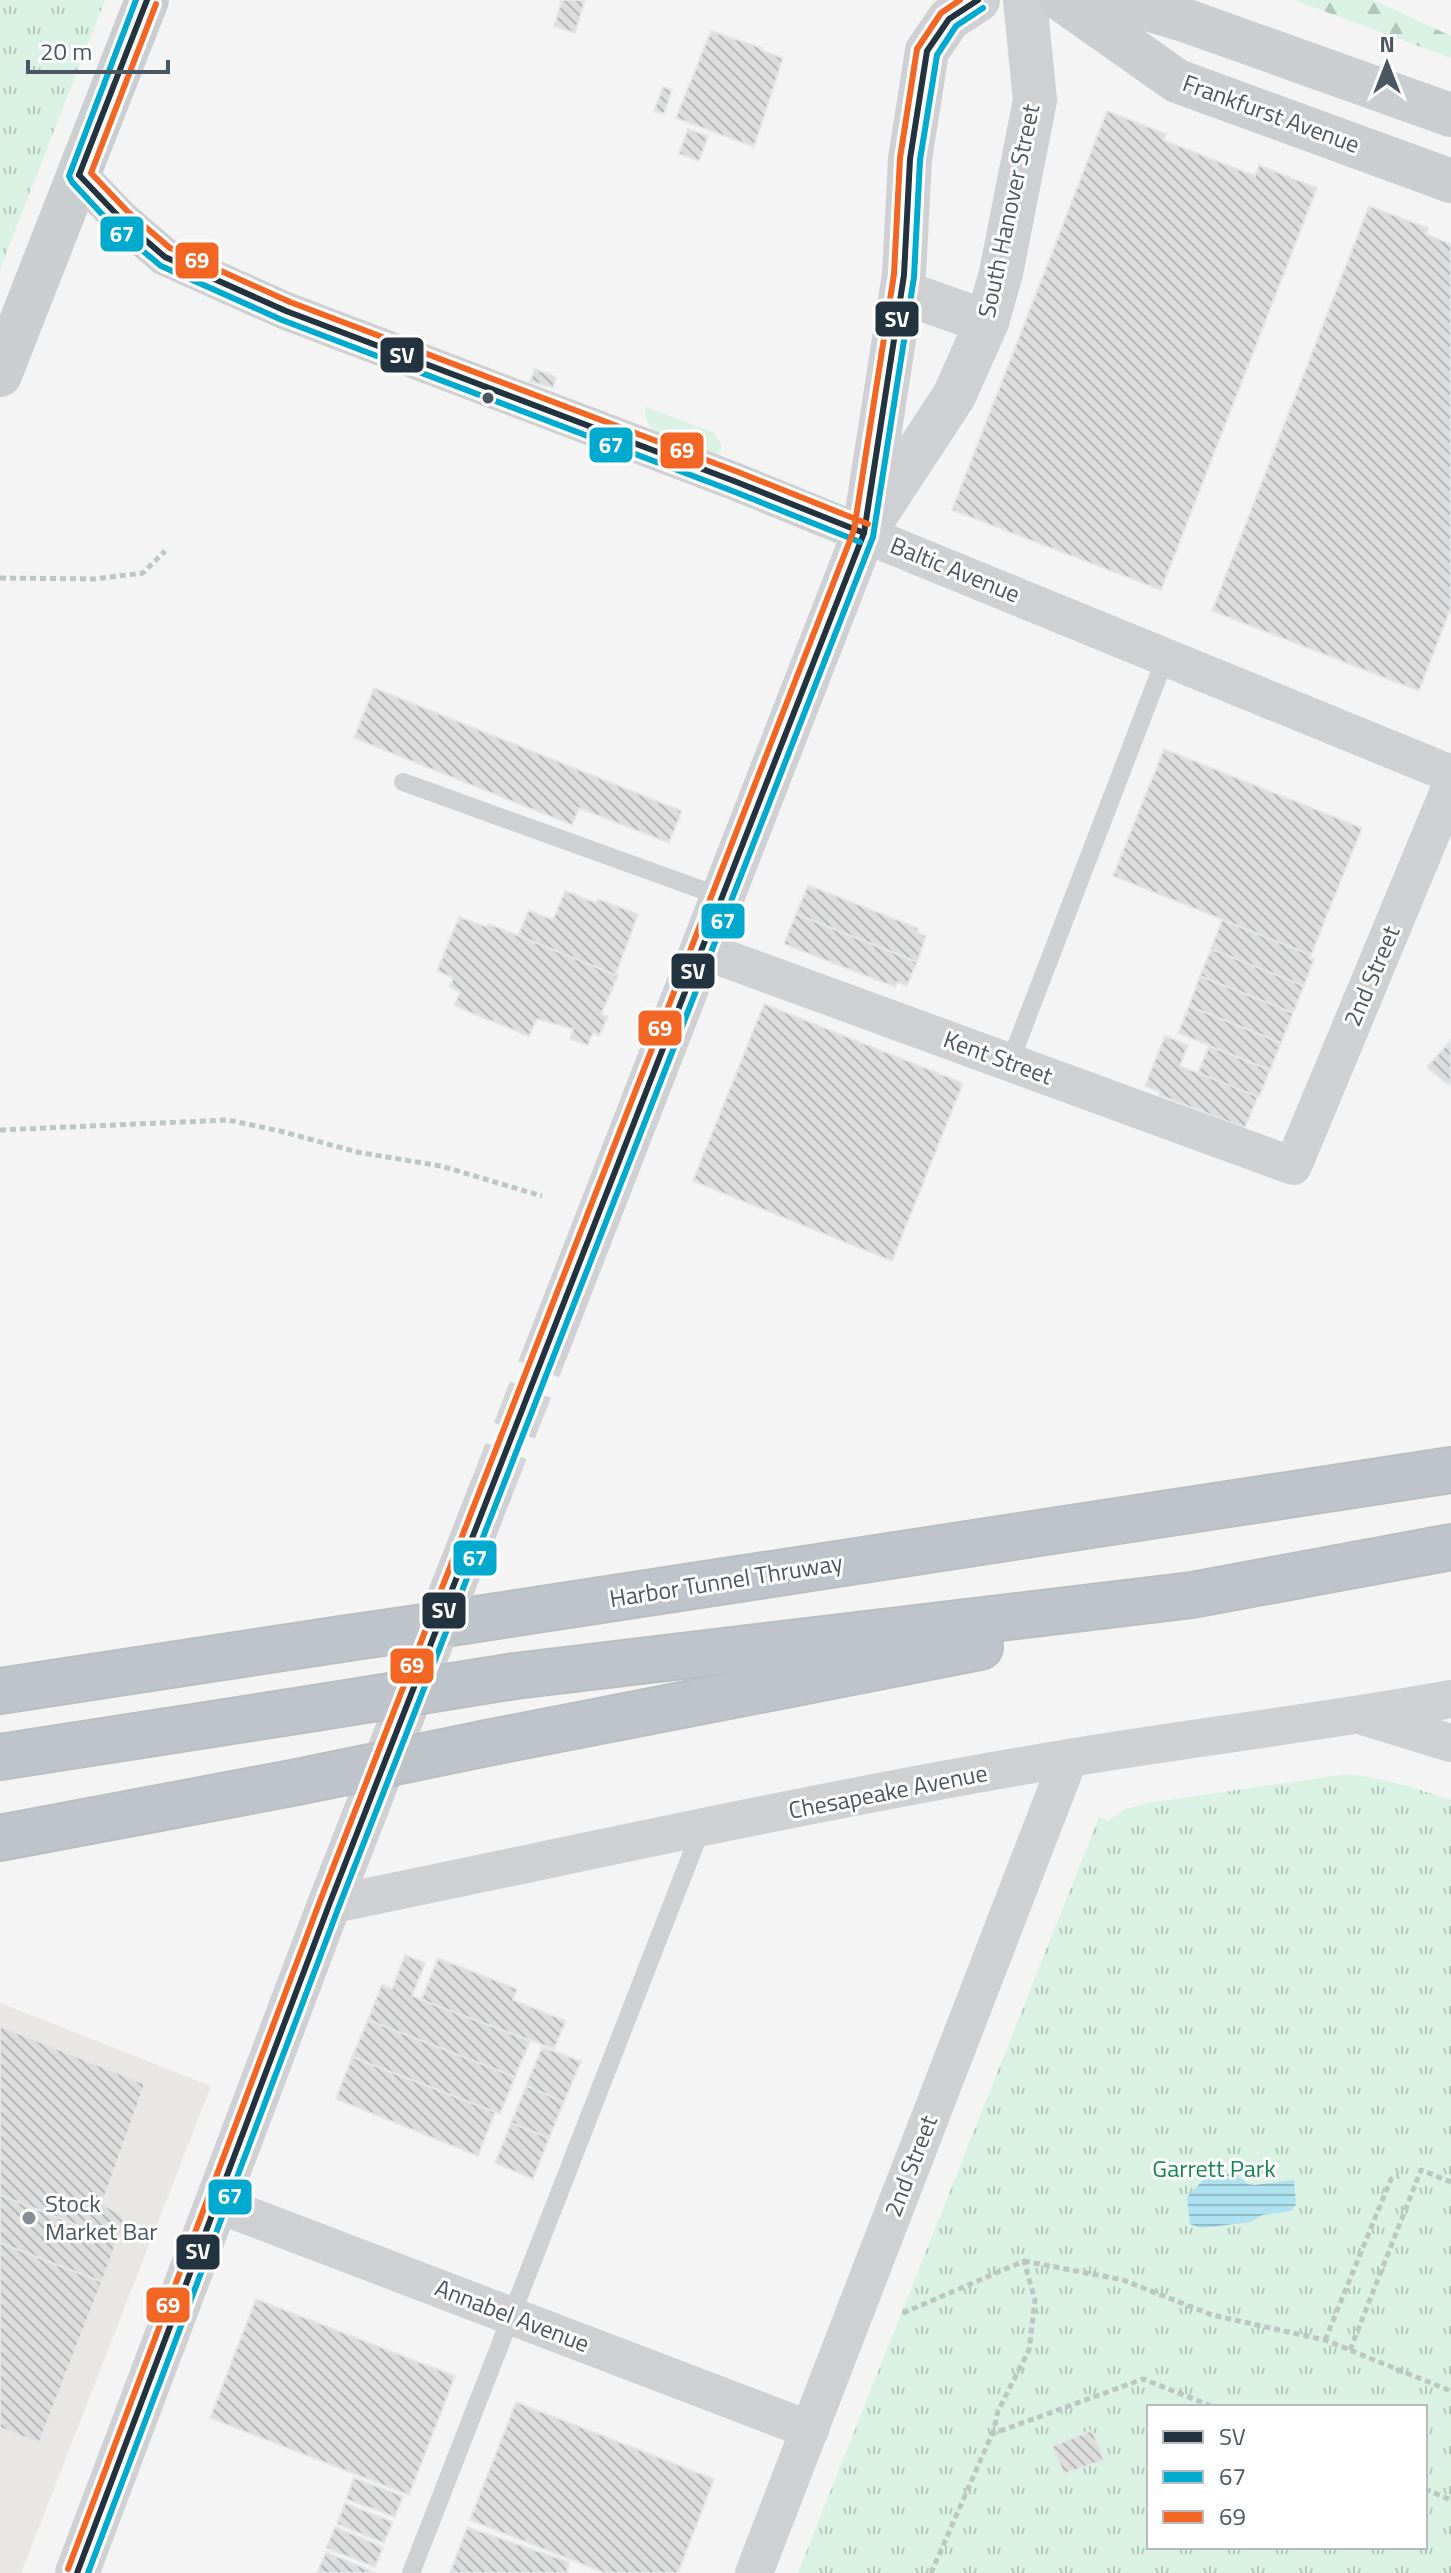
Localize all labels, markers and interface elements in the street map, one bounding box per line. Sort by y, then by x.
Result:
scale bar [28,24,168,74]
north arrow [1347,24,1427,104]
text: N [1379,27,1395,61]
text: 20 m [40,33,92,69]
street label: Frankfurst Avenue [1178,64,1365,162]
street label: South Hanover Street [968,100,1048,321]
line badge: 67 [99,215,145,253]
text: 67 [110,217,134,251]
line badge: 69 [174,241,220,280]
text: 69 [185,243,209,277]
line badge: SV [874,300,920,338]
text: SV [884,302,910,336]
line badge: SV [379,336,425,374]
text: SV [389,338,415,372]
unlabelled marker [480,390,496,406]
line badge: 67 [588,426,634,464]
text: 67 [599,428,623,462]
line badge: 69 [659,431,705,470]
text: 69 [670,433,694,467]
street label: Baltic Avenue [885,527,1026,611]
line badge: 67 [700,902,746,940]
text: 67 [711,904,735,938]
street label: 2nd Street [1334,919,1409,1032]
line badge: SV [670,952,716,990]
text: SV [680,954,706,988]
line badge: 69 [637,1009,683,1047]
text: 69 [648,1011,672,1045]
street label: Kent Street [939,1021,1059,1094]
line badge: 67 [452,1539,498,1577]
text: 67 [463,1541,487,1575]
street label: Harbor Tunnel Thruway [607,1544,845,1616]
line badge: SV [421,1591,467,1630]
text: SV [431,1593,457,1627]
line badge: 69 [389,1647,435,1685]
text: 69 [400,1648,424,1682]
street label: Chesapeake Avenue [785,1754,990,1828]
street label: 2nd Street [874,2109,946,2222]
park label: Garrett Park [1152,2150,1276,2186]
line badge: 67 [207,2178,253,2216]
text: 67 [218,2179,242,2213]
place label: Stock Market Bar [45,2185,158,2249]
marker: Stock Market Bar [20,2209,38,2227]
line badge: SV [175,2233,221,2271]
text: SV [185,2234,211,2268]
street label: Annabel Avenue [430,2269,595,2361]
line badge: 69 [145,2286,191,2324]
text: 69 [156,2288,180,2322]
legend [1147,2405,1427,2549]
text: SV [1219,2418,1246,2454]
text: 67 [1219,2458,1246,2494]
text: 69 [1219,2498,1246,2534]

